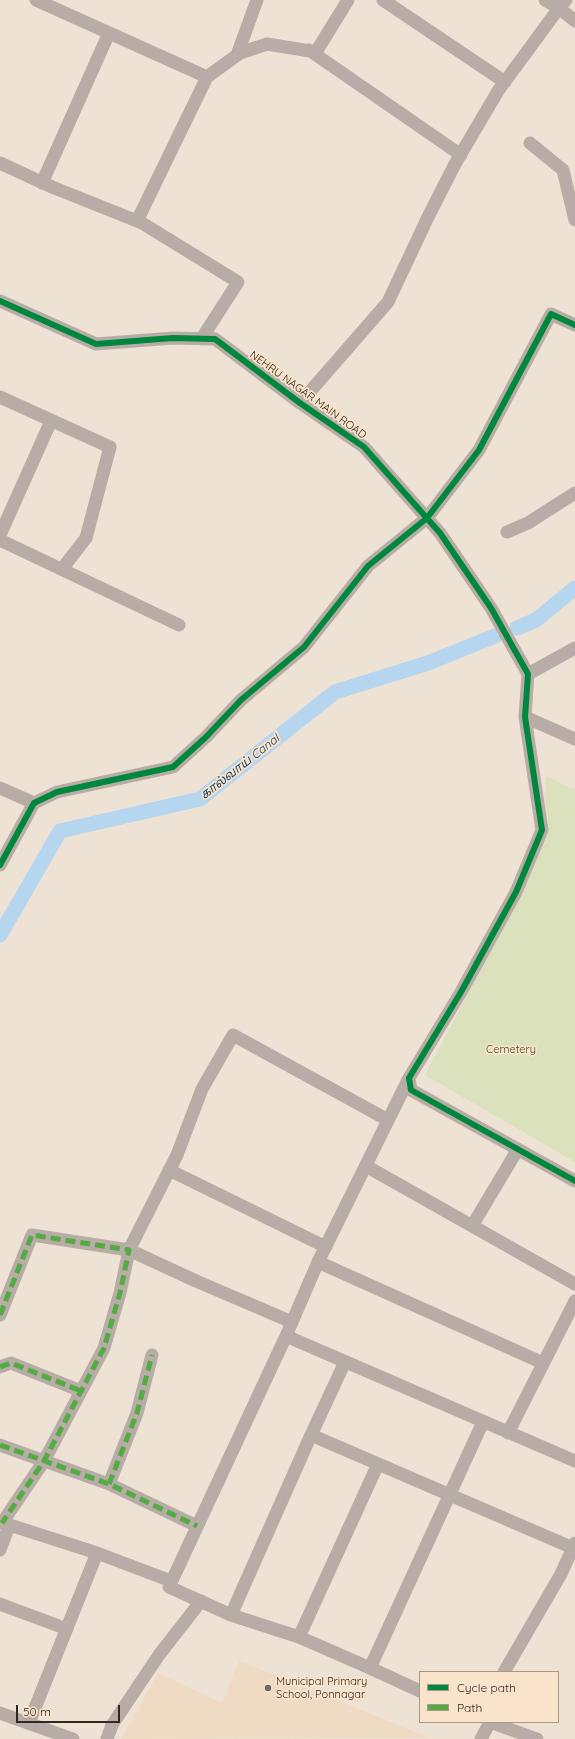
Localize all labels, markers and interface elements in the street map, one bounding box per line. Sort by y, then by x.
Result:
street label: NEHRU NAGAR MAIN ROAD [247,348,369,442]
water label: கால்வாய் Canal [198,732,282,802]
park label: Cemetery [486,1043,536,1057]
legend [419,1671,559,1723]
place label: Municipal Primary School, Ponnagar [276,1675,367,1701]
text: Cycle path [457,1680,516,1695]
marker: Municipal Primary School, Ponnagar [263,1683,273,1693]
scale bar [18,1697,122,1723]
text: Path [457,1700,482,1715]
text: 50 m [23,1704,51,1719]

